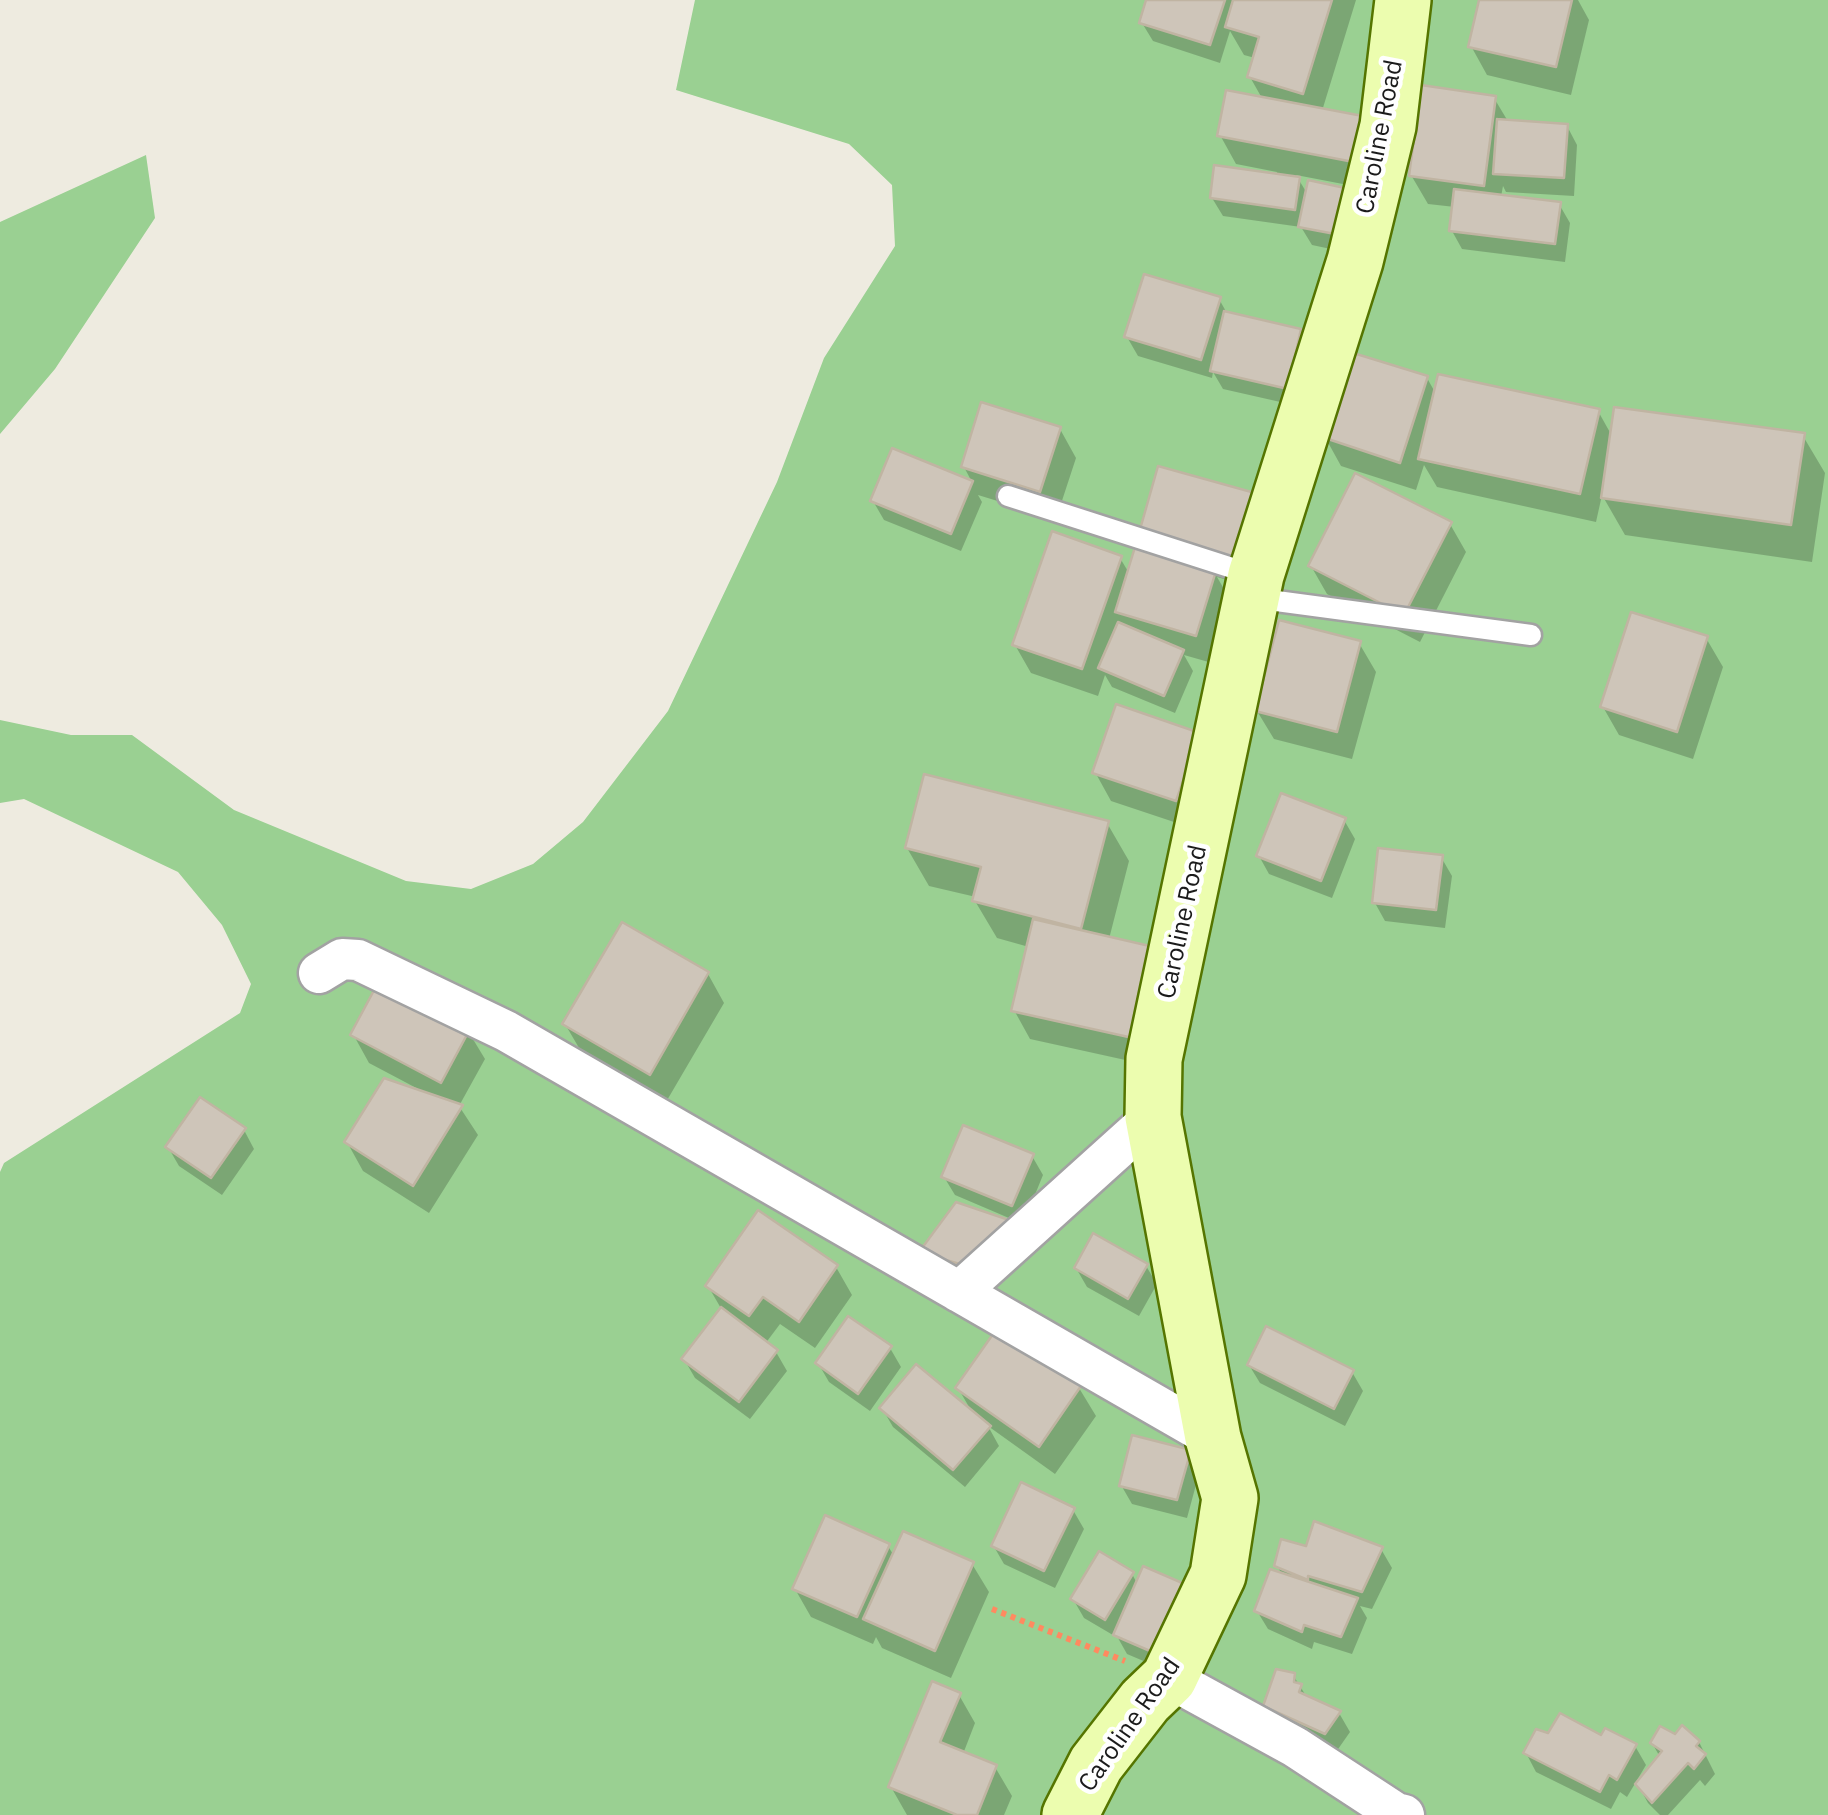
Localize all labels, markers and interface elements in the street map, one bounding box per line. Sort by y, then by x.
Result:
street label: Caroline Road [1350,57,1410,217]
street label: Caroline Road [1152,842,1214,1002]
street label: Caroline Road [1073,1652,1187,1798]

